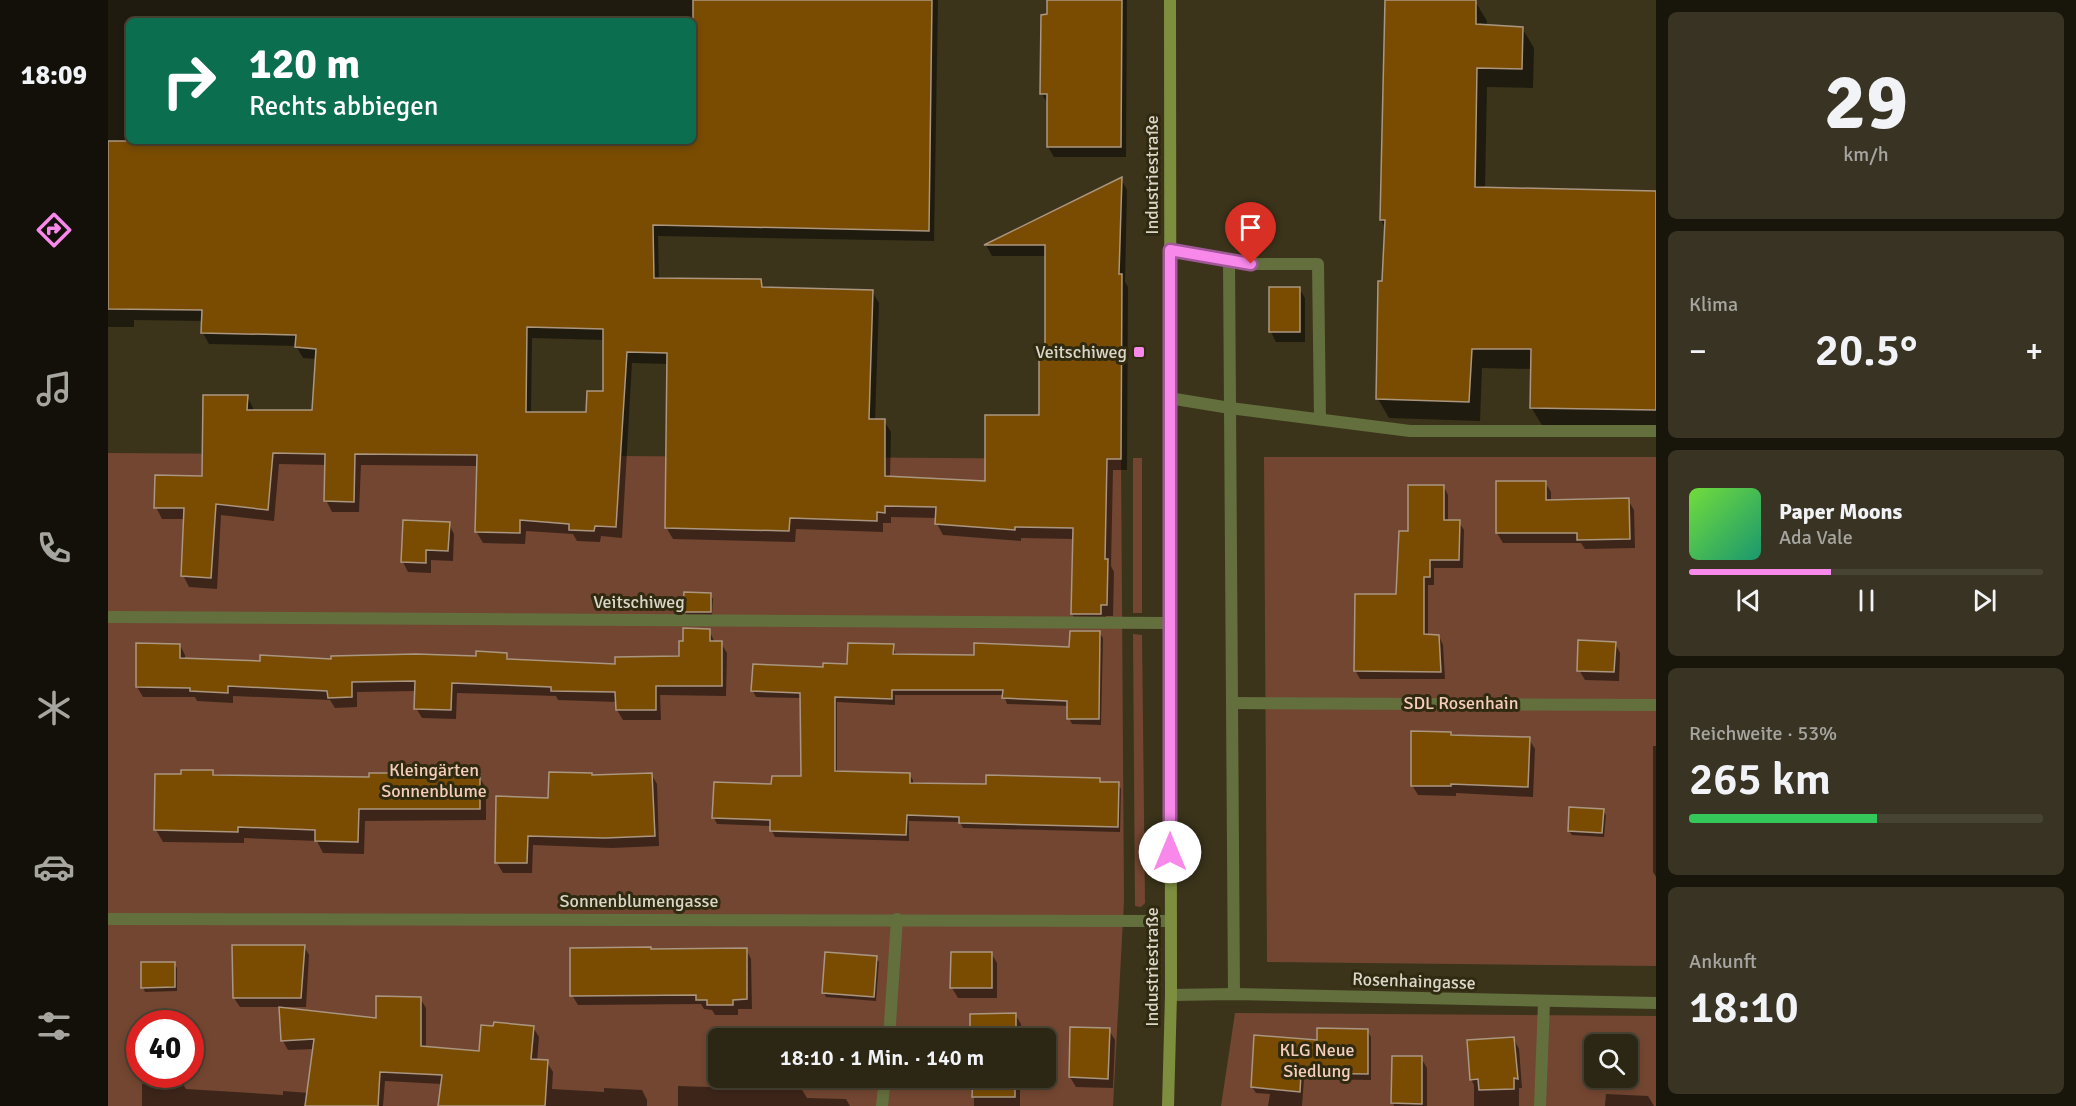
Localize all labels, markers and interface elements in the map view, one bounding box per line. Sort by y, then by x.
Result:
text: 120 m [249,39,360,90]
icon: right [150,42,228,120]
text: 29 [1824,55,1908,151]
text: 18:09 [21,59,87,92]
text: Rechts abbiegen [249,90,439,123]
street label: Industriestraße [1141,115,1163,235]
text: km/h [1843,142,1889,167]
pin [1225,202,1276,264]
icon: directions [33,209,75,251]
icon: arrive [1234,211,1267,244]
text: Klima [1689,292,1738,317]
text: 20.5° [1815,323,1917,378]
text: − [1689,331,1707,372]
text: + [2025,331,2043,372]
place label: Veitschiweg [1035,341,1127,363]
marker: Veitschiweg [1132,345,1146,359]
icon: music [33,368,75,410]
text: Paper Moons [1779,498,1902,525]
text: Ada Vale [1779,525,1853,550]
icon: phone [33,527,75,569]
icon: previous [1732,584,1765,617]
icon: pause [1850,584,1883,617]
icon: next [1968,584,2001,617]
street label: Veitschiweg [593,591,685,613]
icon: climate [33,687,75,729]
park label: SDL Rosenhain [1403,692,1519,714]
text: Reichweite · 53% [1689,721,1837,746]
text: 265 km [1689,752,1831,807]
park label: Kleingärten Sonnenblume [381,759,487,802]
position arrow [1138,820,1202,884]
icon: car [33,846,75,888]
street label: Sonnenblumengasse [560,890,718,912]
street label: Industriestraße [1141,907,1163,1027]
text: Ankunft [1689,949,1757,974]
street label: Rosenhaingasse [1352,968,1476,994]
text: 18:10 [1689,980,1799,1035]
icon: filters [33,1005,75,1047]
speed limit sign: 40 [126,1010,204,1088]
map controls [1584,1034,1638,1088]
button: search [1584,1034,1638,1088]
park label: KLG Neue Siedlung [1279,1039,1355,1082]
text: 18:10 · 1 Min. · 140 m [780,1044,984,1071]

